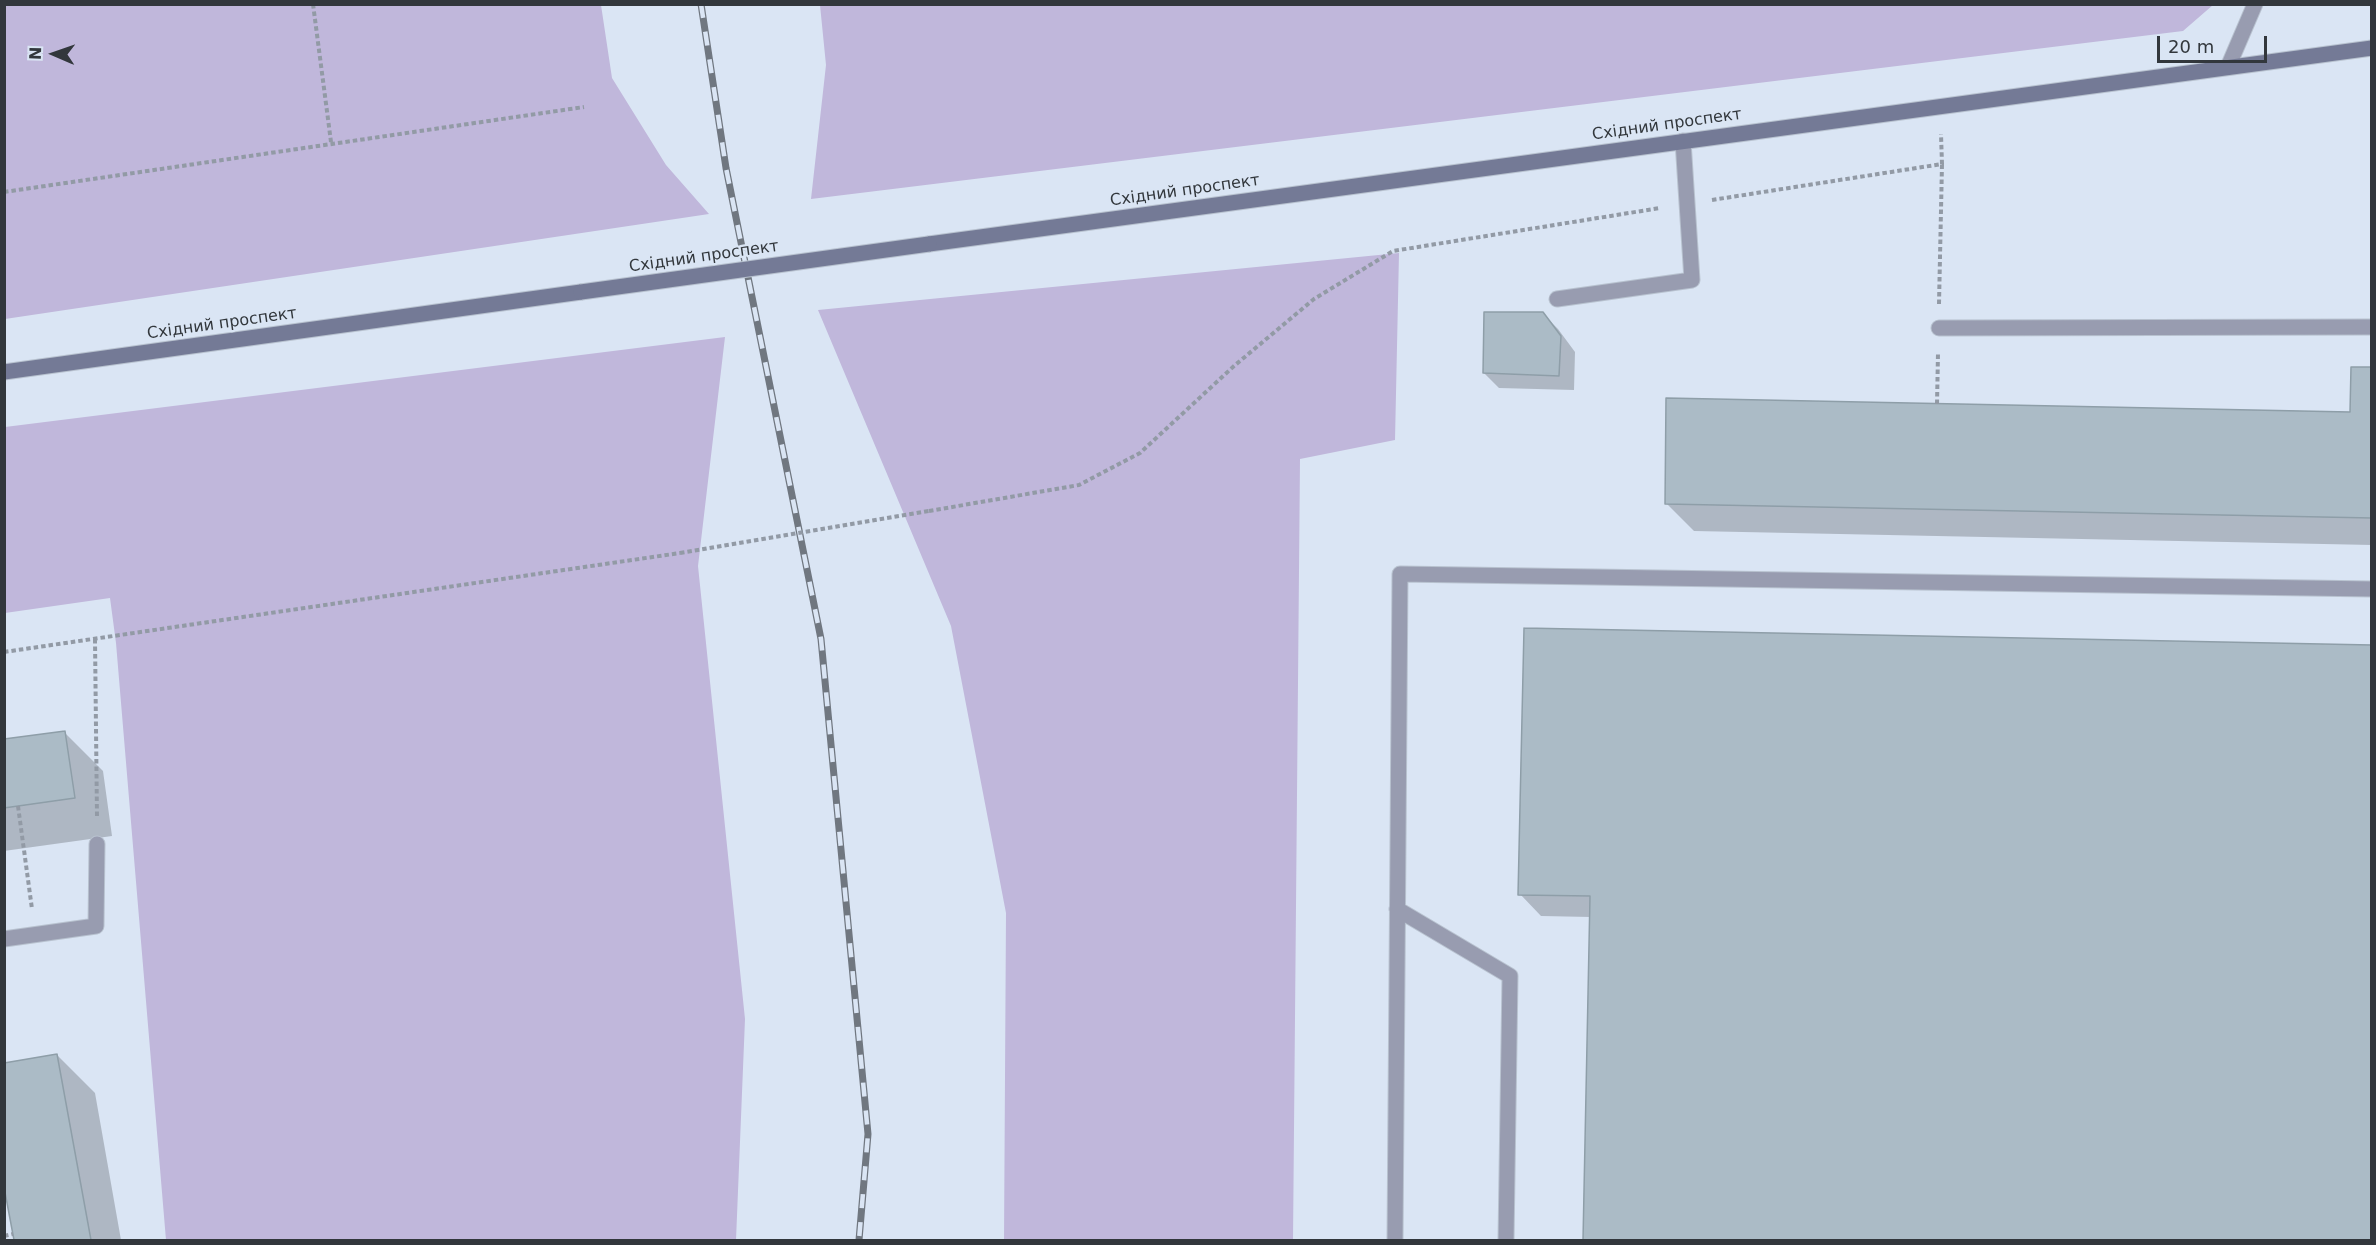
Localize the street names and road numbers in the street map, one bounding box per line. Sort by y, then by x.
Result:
street label: Східний проспект [1591,105,1743,145]
street label: Східний проспект [1109,171,1261,211]
street label: Східний проспект [628,237,780,277]
street label: Східний проспект [146,304,298,344]

